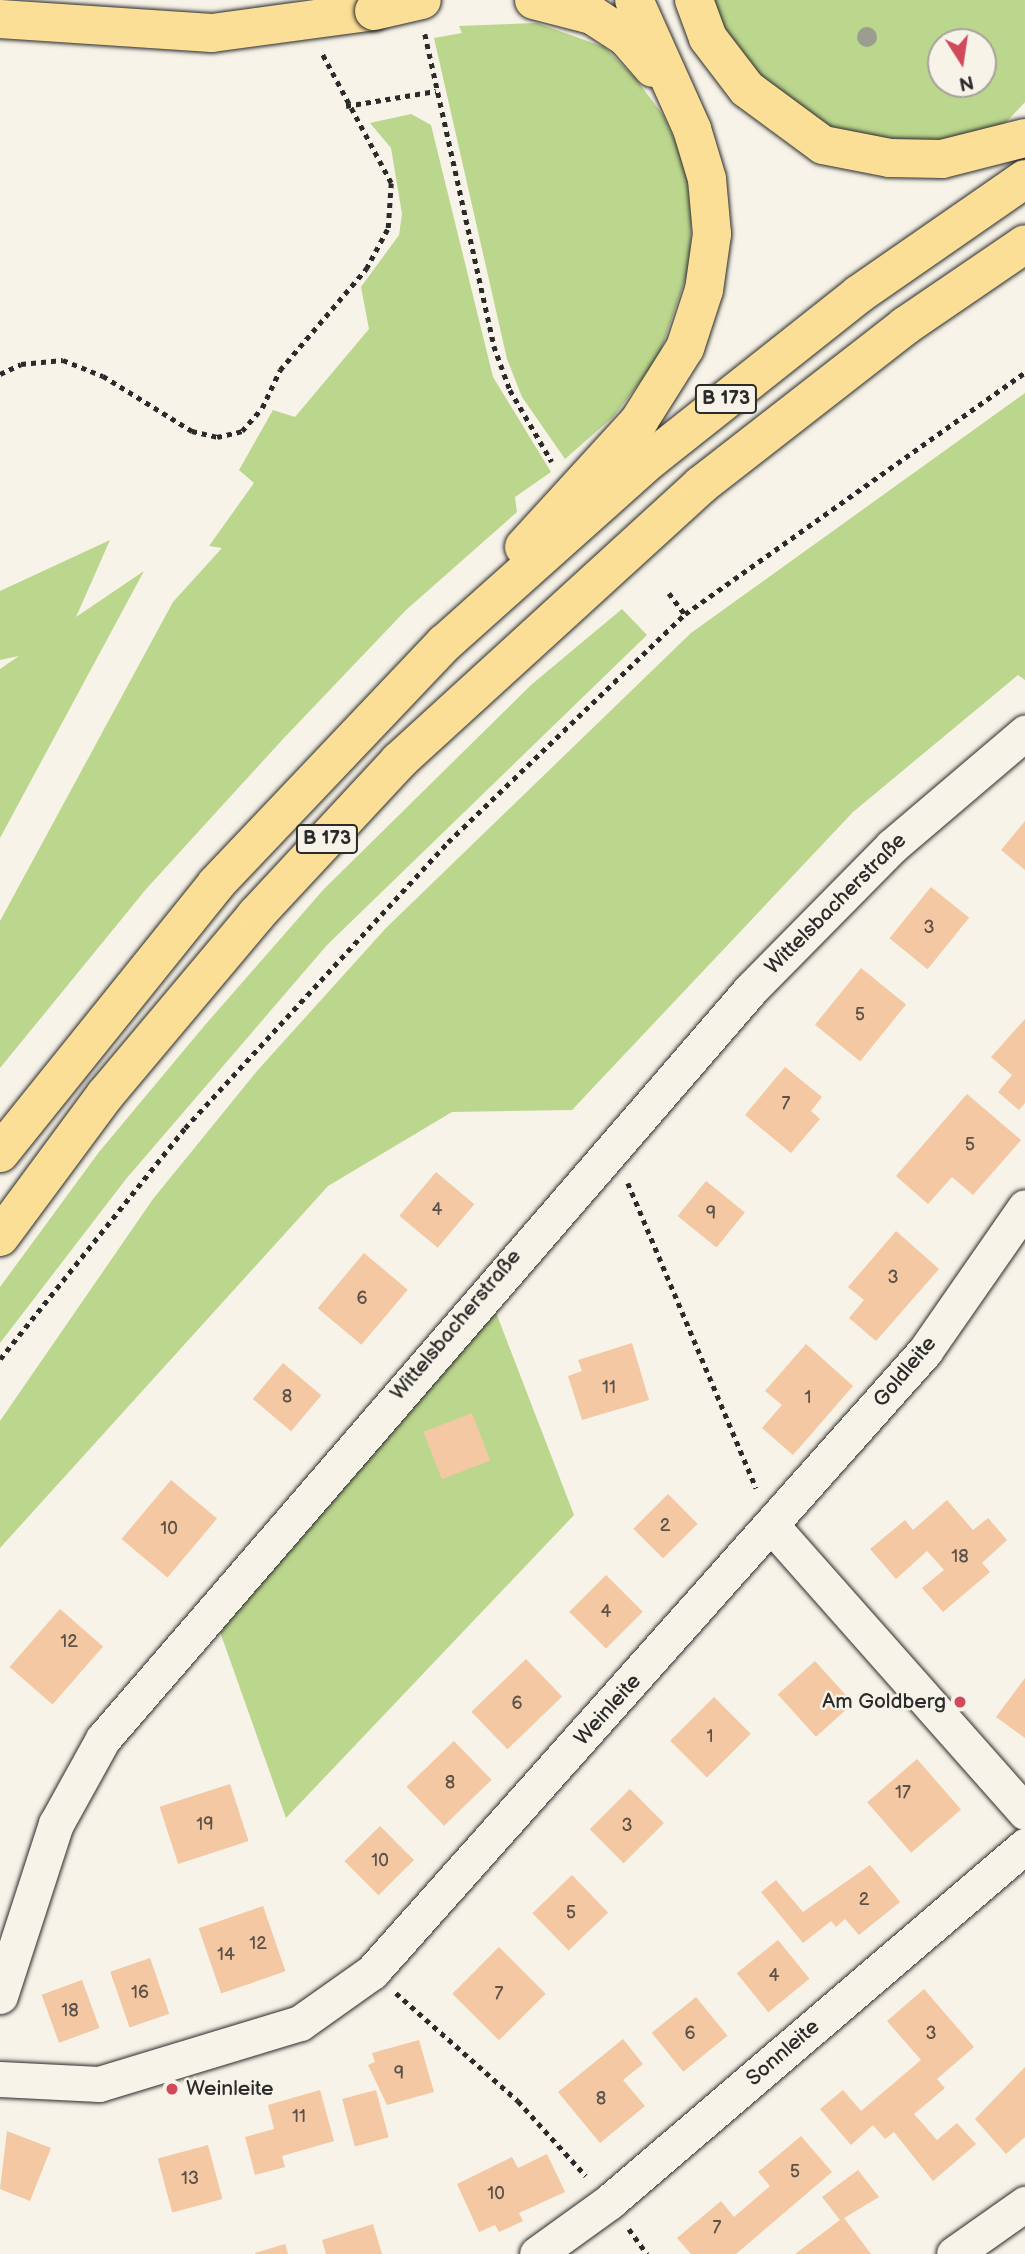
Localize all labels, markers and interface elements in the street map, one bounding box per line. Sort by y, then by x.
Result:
north arrow [927,28,997,98]
text: N [957,69,975,95]
road number: B 173 [694,384,758,414]
road number: B 173 [296,824,358,854]
street label: Wittelsbacherstraße [760,828,912,980]
house number: 3 [923,917,935,939]
house number: 5 [855,1004,865,1026]
house number: 7 [782,1093,790,1115]
house number: 5 [965,1134,975,1156]
house number: 4 [432,1199,442,1221]
house number: 9 [706,1203,716,1225]
street label: Wittelsbacherstraße [385,1244,527,1406]
house number: 3 [887,1267,899,1289]
house number: 6 [357,1288,367,1310]
street label: Goldleite [868,1332,942,1412]
house number: 11 [602,1377,616,1399]
house number: 8 [282,1386,292,1408]
house number: 1 [805,1387,811,1409]
house number: 2 [660,1515,670,1537]
house number: 10 [160,1518,178,1540]
house number: 18 [951,1546,969,1568]
house number: 4 [601,1601,611,1623]
house number: 12 [60,1631,78,1653]
street label: Weinleite [569,1669,647,1751]
place label: Am Goldberg [822,1689,946,1715]
house number: 6 [512,1693,522,1715]
marker: Am Goldberg [952,1694,968,1710]
house number: 1 [707,1726,713,1748]
house number: 8 [445,1772,455,1794]
house number: 17 [895,1782,911,1804]
house number: 19 [196,1814,214,1836]
house number: 3 [621,1815,633,1837]
house number: 10 [371,1850,389,1872]
house number: 2 [859,1889,869,1911]
house number: 5 [566,1902,576,1924]
house number: 12 [249,1933,267,1955]
house number: 14 [217,1944,235,1966]
house number: 4 [769,1965,779,1987]
house number: 16 [131,1982,149,2004]
house number: 7 [495,1983,503,2005]
house number: 18 [61,2000,79,2022]
street label: Sonnleite [741,2014,825,2092]
house number: 6 [685,2023,695,2045]
house number: 3 [925,2023,937,2045]
house number: 9 [394,2063,404,2085]
place label: Weinleite [186,2076,273,2102]
marker: Weinleite [164,2081,180,2097]
house number: 8 [596,2088,606,2110]
house number: 11 [292,2106,306,2128]
house number: 5 [790,2161,800,2183]
house number: 13 [181,2168,199,2190]
house number: 10 [487,2183,505,2205]
house number: 7 [713,2217,721,2239]

